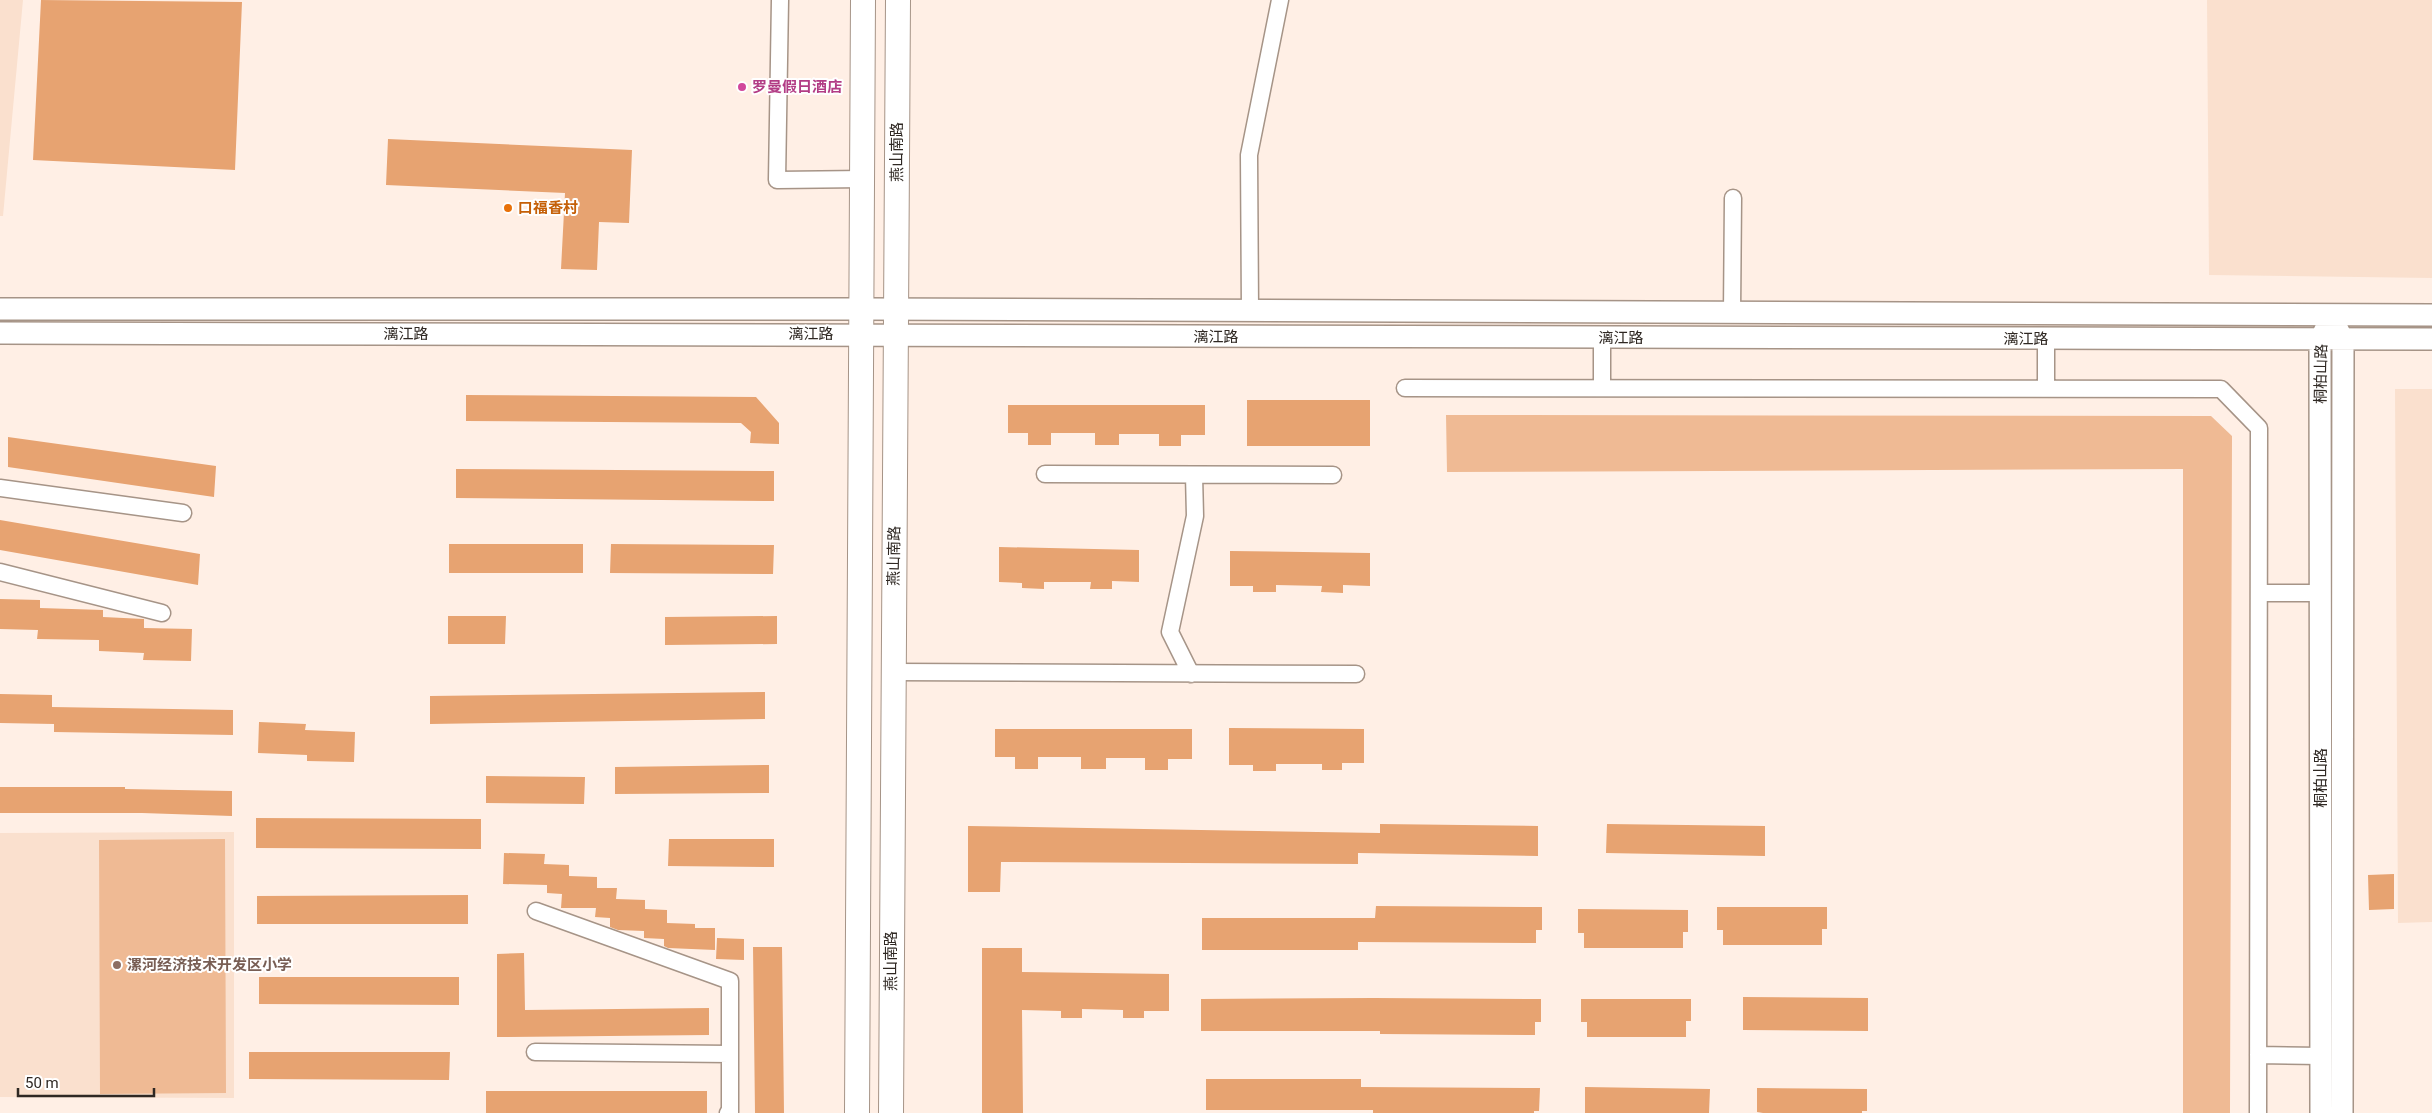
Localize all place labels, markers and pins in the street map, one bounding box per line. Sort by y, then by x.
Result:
place label: 罗曼假日酒店 [752,78,842,96]
marker: 罗曼假日酒店 [736,81,748,93]
place label: 口福香村 [518,199,578,217]
marker: 口福香村 [502,202,514,214]
place label: 漯河经济技术开发区小学 [127,956,292,974]
marker: 漯河经济技术开发区小学 [111,959,123,971]

